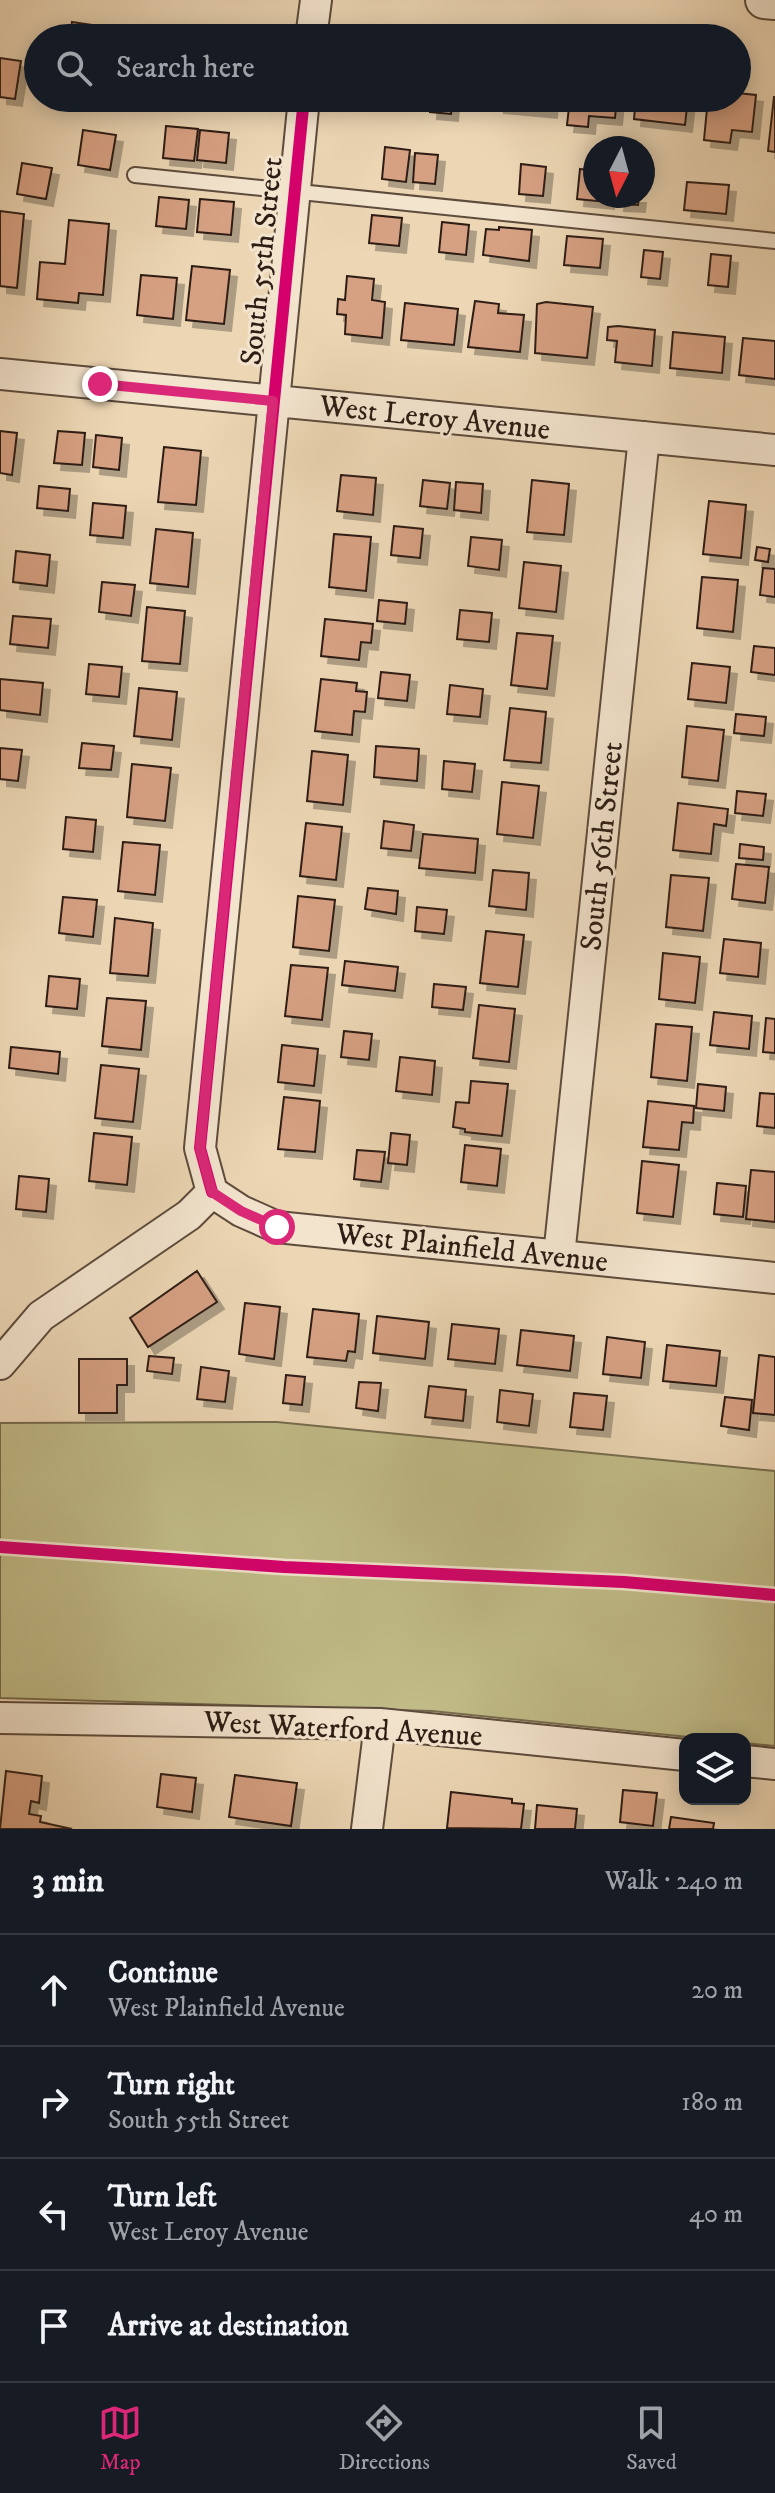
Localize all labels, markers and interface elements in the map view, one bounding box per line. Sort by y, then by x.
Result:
search box [24,24,751,112]
icon: search [52,46,96,90]
text: Search here [116,50,255,87]
north arrow [583,136,655,208]
street label: South 55th Street [233,155,292,367]
route end [82,366,118,402]
street label: West Leroy Avenue [317,388,552,449]
street label: South 56th Street [573,740,632,952]
route start [259,1209,295,1245]
street label: West Plainfield Avenue [333,1216,610,1281]
street label: West Waterford Avenue [202,1704,483,1755]
map controls [679,1733,751,1805]
button: layers [679,1733,751,1805]
text: 3 min [32,1860,104,1902]
text: Walk · 240 m [605,1865,743,1898]
text: Continue [108,1955,218,1992]
icon: ahead [32,1968,76,2012]
text: 20 m [691,1974,743,2007]
text: West Plainfield Avenue [108,1992,345,2025]
text: Turn right [108,2067,235,2104]
icon: right [32,2080,76,2124]
text: 180 m [681,2086,743,2119]
text: South 55th Street [108,2104,289,2137]
text: Turn left [108,2179,217,2216]
icon: left [32,2192,76,2236]
text: 40 m [689,2198,743,2231]
text: West Leroy Avenue [108,2216,309,2249]
icon: arrive [32,2304,76,2348]
text: Arrive at destination [108,2308,349,2345]
tab: Map [98,2401,142,2476]
tab: Directions [339,2401,430,2476]
tab: Saved [626,2401,677,2476]

